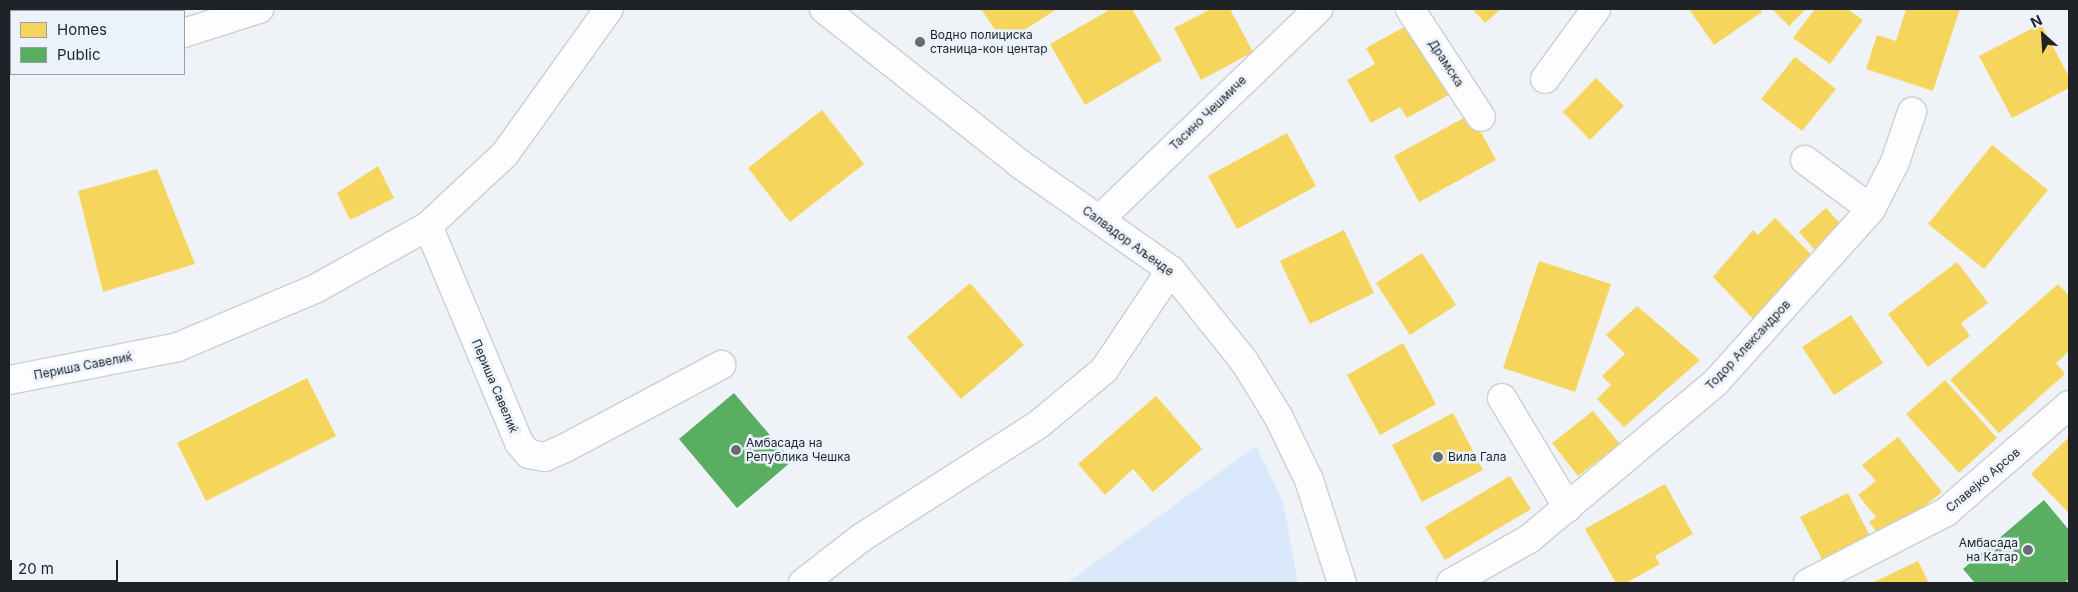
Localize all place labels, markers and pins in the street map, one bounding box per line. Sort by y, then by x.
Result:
place label: Водно полициска станица-кон центар [930,28,1048,56]
marker: Водно полициска станица-кон центар [914,36,926,48]
place label: Амбасада на Република Чешка [746,436,850,464]
marker: Амбасада на Република Чешка [730,444,742,456]
place label: Вила Гала [1448,450,1506,464]
marker: Вила Гала [1432,451,1444,463]
place label: Амбасада на Катар [1959,536,2018,564]
marker: Амбасада на Катар [2022,544,2034,556]

